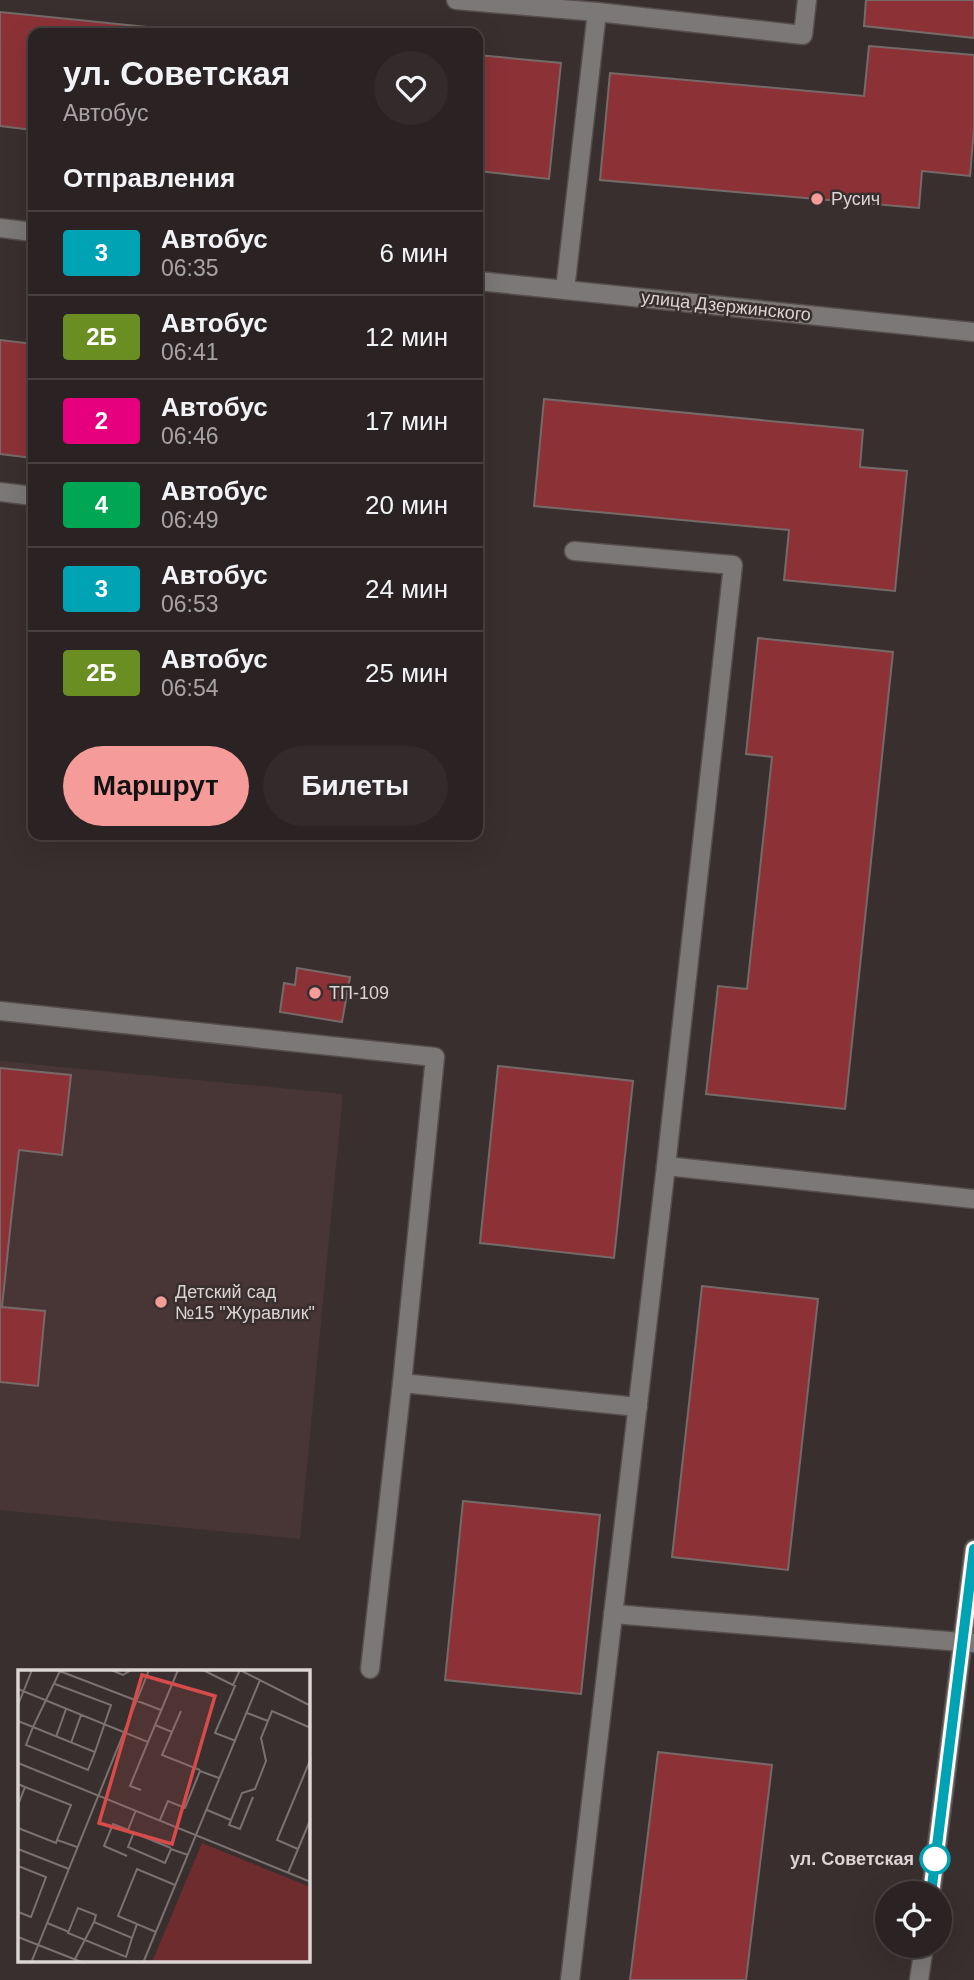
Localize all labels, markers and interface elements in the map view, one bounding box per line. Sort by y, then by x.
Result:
button: heart [374,51,448,125]
text: ул. Советская [63,55,290,92]
text: Автобус [63,100,149,126]
text: Отправления [63,163,235,193]
place label: Русич [831,189,880,209]
marker: Русич [809,191,825,207]
text: Автобус [161,224,268,254]
text: 6 мин [380,238,448,268]
text: 3 [95,239,108,266]
text: 06:35 [161,255,219,281]
street label: улица Дзержинского [640,287,812,325]
text: Автобус [161,308,268,338]
text: 12 мин [365,322,448,352]
text: 2Б [86,323,117,350]
text: 06:41 [161,339,219,365]
text: Автобус [161,392,268,422]
text: 17 мин [365,406,448,436]
text: 2 [95,407,108,434]
text: 06:46 [161,423,219,449]
text: Автобус [161,476,268,506]
text: 20 мин [365,490,448,520]
text: 4 [95,491,108,518]
text: 06:49 [161,507,219,533]
text: Автобус [161,560,268,590]
text: 24 мин [365,574,448,604]
text: 3 [95,575,108,602]
text: 06:53 [161,591,219,617]
text: Автобус [161,644,268,674]
text: 25 мин [365,658,448,688]
text: 2Б [86,659,117,686]
text: 06:54 [161,675,219,701]
button: Маршрут [63,746,249,826]
button: Билеты [263,746,448,826]
place label: ТП-109 [329,983,389,1003]
marker: ТП-109 [307,985,323,1001]
place label: Детский сад №15 "Журавлик" [175,1282,315,1323]
marker: Детский сад №15 "Журавлик" [153,1294,169,1310]
inset map [18,1670,310,1962]
marker: ул. Советская [920,1844,950,1874]
place label: ул. Советская [790,1849,914,1869]
map controls [875,1881,952,1958]
button: locate [875,1881,952,1958]

